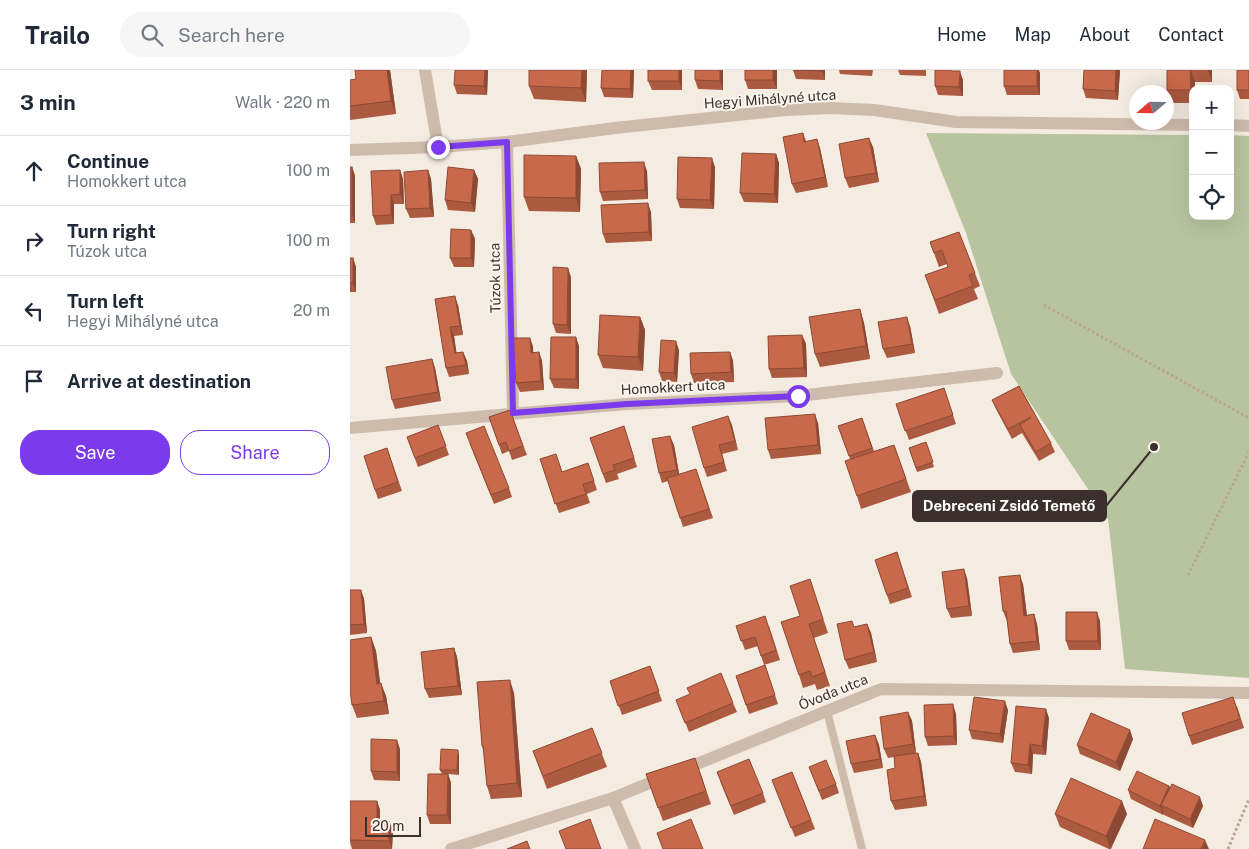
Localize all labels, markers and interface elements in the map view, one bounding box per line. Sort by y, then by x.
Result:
search box [120,12,470,57]
text: Trailo [25,21,90,49]
icon: search [138,21,166,49]
text: Search here [178,24,285,46]
text: Home [937,24,987,45]
text: Map [1015,24,1051,45]
text: About [1079,24,1130,45]
text: Contact [1158,24,1224,45]
north arrow [1129,85,1174,130]
map controls [1189,85,1234,220]
button: + [1189,85,1234,130]
street label: Hegyi Mihályné utca [703,86,837,112]
text: 3 min [20,90,76,115]
text: Walk · 220 m [235,93,330,112]
button: − [1189,130,1234,175]
route end [427,136,450,159]
text: Continue [67,150,149,172]
icon: ahead [20,157,48,185]
text: 100 m [286,161,330,180]
text: Homokkert utca [67,172,187,191]
button: locate [1189,175,1234,220]
text: Turn right [67,220,156,242]
icon: right [20,227,48,255]
text: 100 m [286,231,330,250]
text: Túzok utca [67,242,147,261]
street label: Túzok utca [486,243,504,313]
text: Turn left [67,290,144,312]
icon: left [20,297,48,325]
text: 20 m [293,301,330,320]
text: Hegyi Mihályné utca [67,312,219,331]
icon: arrive [20,367,48,395]
text: Arrive at destination [67,370,251,392]
street label: Homokkert utca [620,376,726,398]
route start [787,385,810,408]
button: Save [20,430,170,475]
button: Share [180,430,330,475]
callout: Debreceni Zsidó Temető [913,491,1106,521]
text: Debreceni Zsidó Temető [923,497,1096,514]
street label: Óvoda utca [795,669,870,713]
scale bar [365,814,421,837]
text: 20 m [372,818,404,834]

